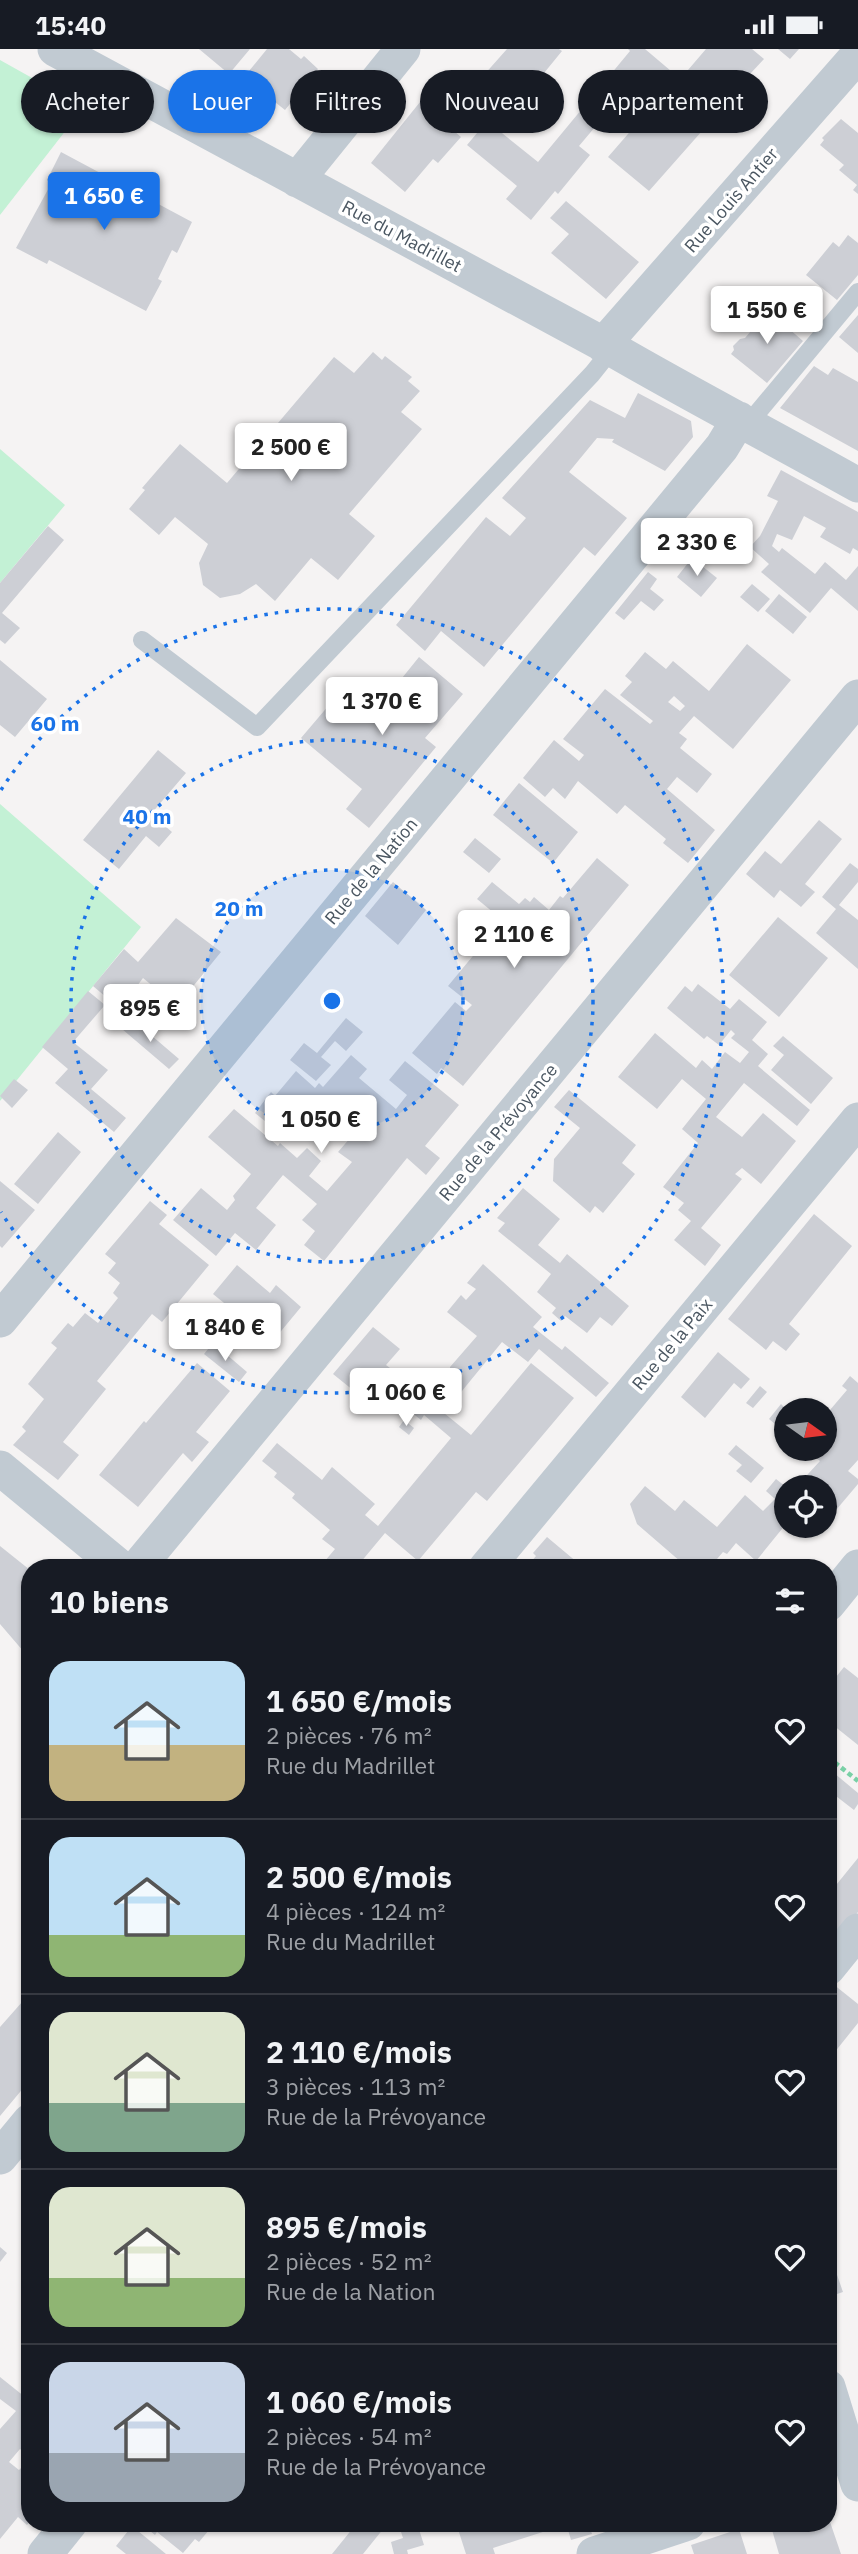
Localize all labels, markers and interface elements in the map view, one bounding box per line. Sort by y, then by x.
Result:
text: 15:40 [35,8,106,42]
chip: Acheter [21,70,154,133]
chip: Louer [168,70,276,133]
chip: Filtres [290,70,406,133]
chip: Nouveau [420,70,564,133]
chip: Appartement [578,70,768,133]
street label: Rue Louis Antier [679,143,783,257]
pin: 1 650 € [39,173,169,232]
text: 1 650 € [64,180,144,210]
street label: Rue du Madrillet [338,195,466,277]
pin: 1 550 € [702,287,832,346]
text: 1 550 € [727,294,807,324]
pin: 2 500 € [226,423,356,483]
text: 2 500 € [251,431,331,461]
pin: 2 330 € [632,519,762,578]
text: 2 330 € [657,526,737,556]
pin: 1 370 € [317,677,447,737]
text: 1 370 € [342,685,422,715]
text: 60 m [31,709,79,737]
text: 40 m [123,802,171,830]
street label: Rue de la Nation [320,813,422,929]
text: 20 m [215,894,263,922]
pin: 2 110 € [449,911,579,970]
text: 2 110 € [474,918,554,948]
pin: 895 € [101,985,199,1044]
centre of rings [320,989,344,1013]
text: 895 € [119,992,181,1022]
street label: Rue de la Prévoyance [434,1059,562,1205]
pin: 1 050 € [256,1095,386,1155]
text: 1 050 € [281,1103,361,1133]
street label: Rue de la Paix [627,1293,717,1395]
pin: 1 840 € [160,1303,290,1363]
text: 1 840 € [185,1311,265,1341]
pin: 1 060 € [341,1369,471,1428]
text: 1 060 € [366,1376,446,1406]
north arrow [774,1398,836,1461]
map controls [774,1398,837,1538]
button: locate [774,1475,837,1538]
text: 10 biens [49,1582,169,1621]
icon: filters [771,1582,809,1620]
text: 1 650 €/mois [266,1681,452,1720]
icon: home [105,1689,189,1773]
icon: heart [771,1712,809,1750]
text: 2 pièces · 76 m² [266,1720,432,1750]
text: Rue du Madrillet [266,1750,435,1780]
text: 2 500 €/mois [266,1857,452,1896]
icon: home [105,1865,189,1949]
icon: heart [771,1888,809,1926]
text: 4 pièces · 124 m² [266,1896,445,1926]
text: Rue du Madrillet [266,1926,435,1956]
text: 2 110 €/mois [266,2032,452,2071]
icon: home [105,2040,189,2124]
icon: heart [771,2063,809,2101]
text: 3 pièces · 113 m² [266,2071,445,2101]
text: Rue de la Prévoyance [266,2101,486,2131]
text: 895 €/mois [266,2207,427,2246]
icon: home [105,2215,189,2299]
icon: heart [771,2238,809,2276]
text: 2 pièces · 52 m² [266,2246,432,2276]
text: Rue de la Nation [266,2276,436,2306]
text: 1 060 €/mois [266,2382,452,2421]
icon: home [105,2390,189,2474]
icon: heart [771,2413,809,2451]
text: 2 pièces · 54 m² [266,2421,432,2451]
text: Rue de la Prévoyance [266,2451,486,2481]

